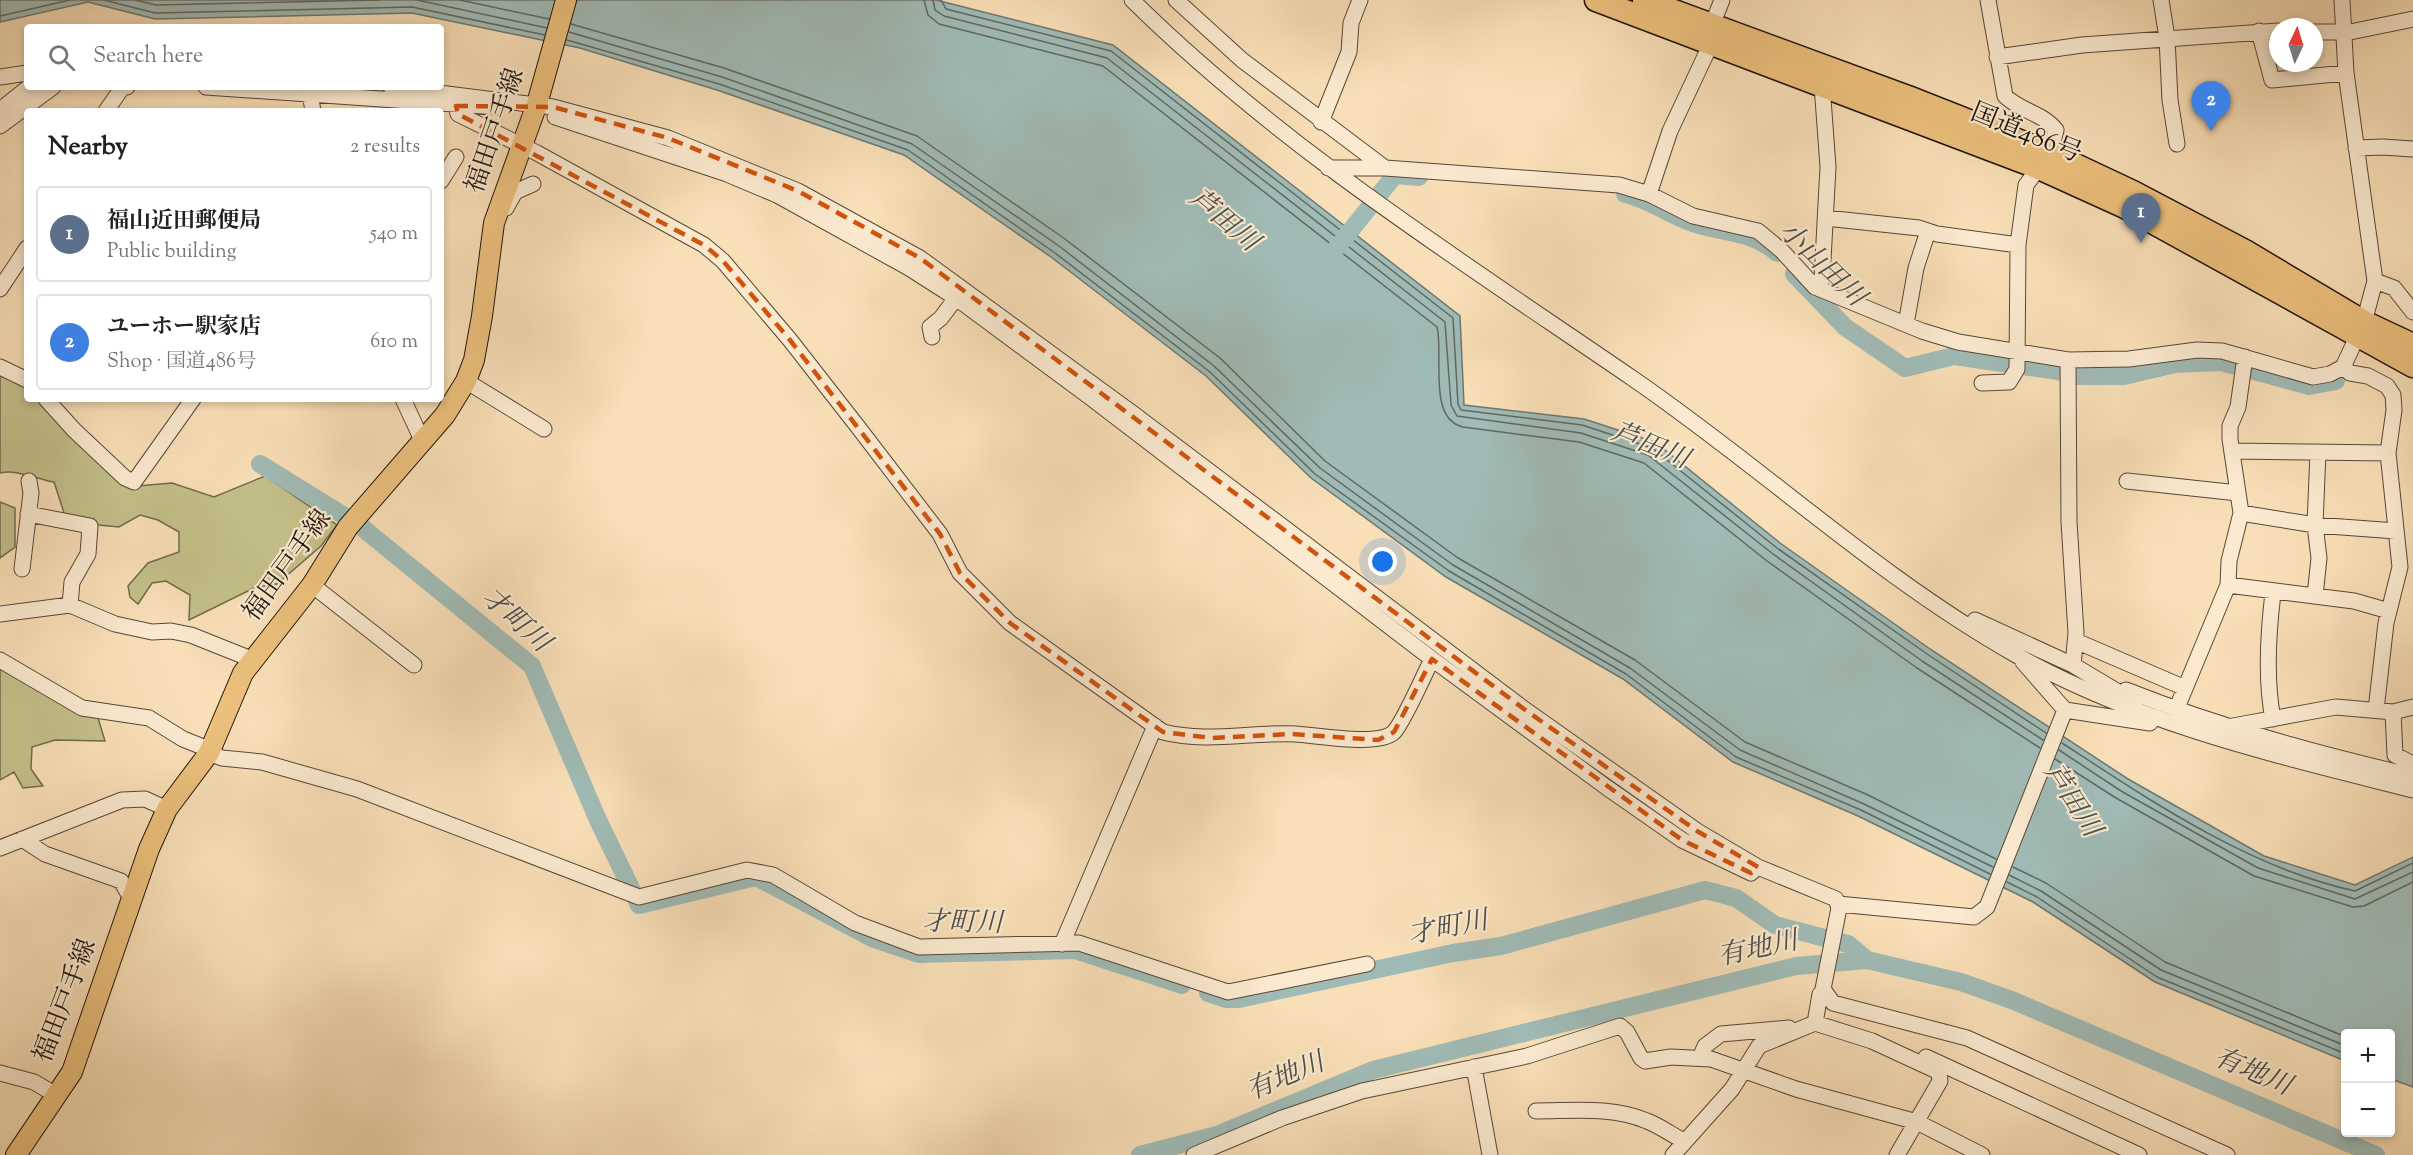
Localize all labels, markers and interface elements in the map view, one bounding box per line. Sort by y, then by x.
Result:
north arrow [2269,18,2323,72]
search box [24,24,444,90]
icon: search [45,41,78,74]
text: Search here [93,41,203,73]
street label: 福田戸手線 [457,64,535,198]
pin: 2 [2192,82,2230,131]
street label: 国道486号 [1965,95,2087,173]
text: Nearby [48,129,128,166]
text: 2 results [350,133,420,162]
water label: 芦田川 [1179,180,1269,264]
pin: 1 [2122,194,2160,243]
text: 福山近田郵便局 [107,206,261,238]
water label: 小山田川 [1769,213,1876,319]
text: 1 [66,220,73,249]
text: 540 m [370,220,418,249]
text: Public building [107,238,237,267]
text: ユーホー駅家店 [107,312,261,344]
text: 2 [65,328,74,357]
text: 610 m [370,328,418,357]
text: Shop · 国道486号 [107,348,256,377]
water label: 芦田川 [1605,414,1698,481]
street label: 福田戸手線 [235,503,341,629]
your location [1368,547,1397,576]
water label: 才町川 [472,579,560,665]
water label: 芦田川 [2033,756,2111,848]
water label: 才町川 [1405,902,1494,956]
water label: 才町川 [921,904,1006,944]
water label: 有地川 [1714,922,1805,977]
street label: 福田戸手線 [25,934,107,1068]
map controls [2341,1029,2395,1137]
button: + [2341,1029,2395,1083]
water label: 有地川 [2207,1039,2300,1108]
water label: 有地川 [1241,1043,1334,1112]
button: − [2341,1083,2395,1137]

